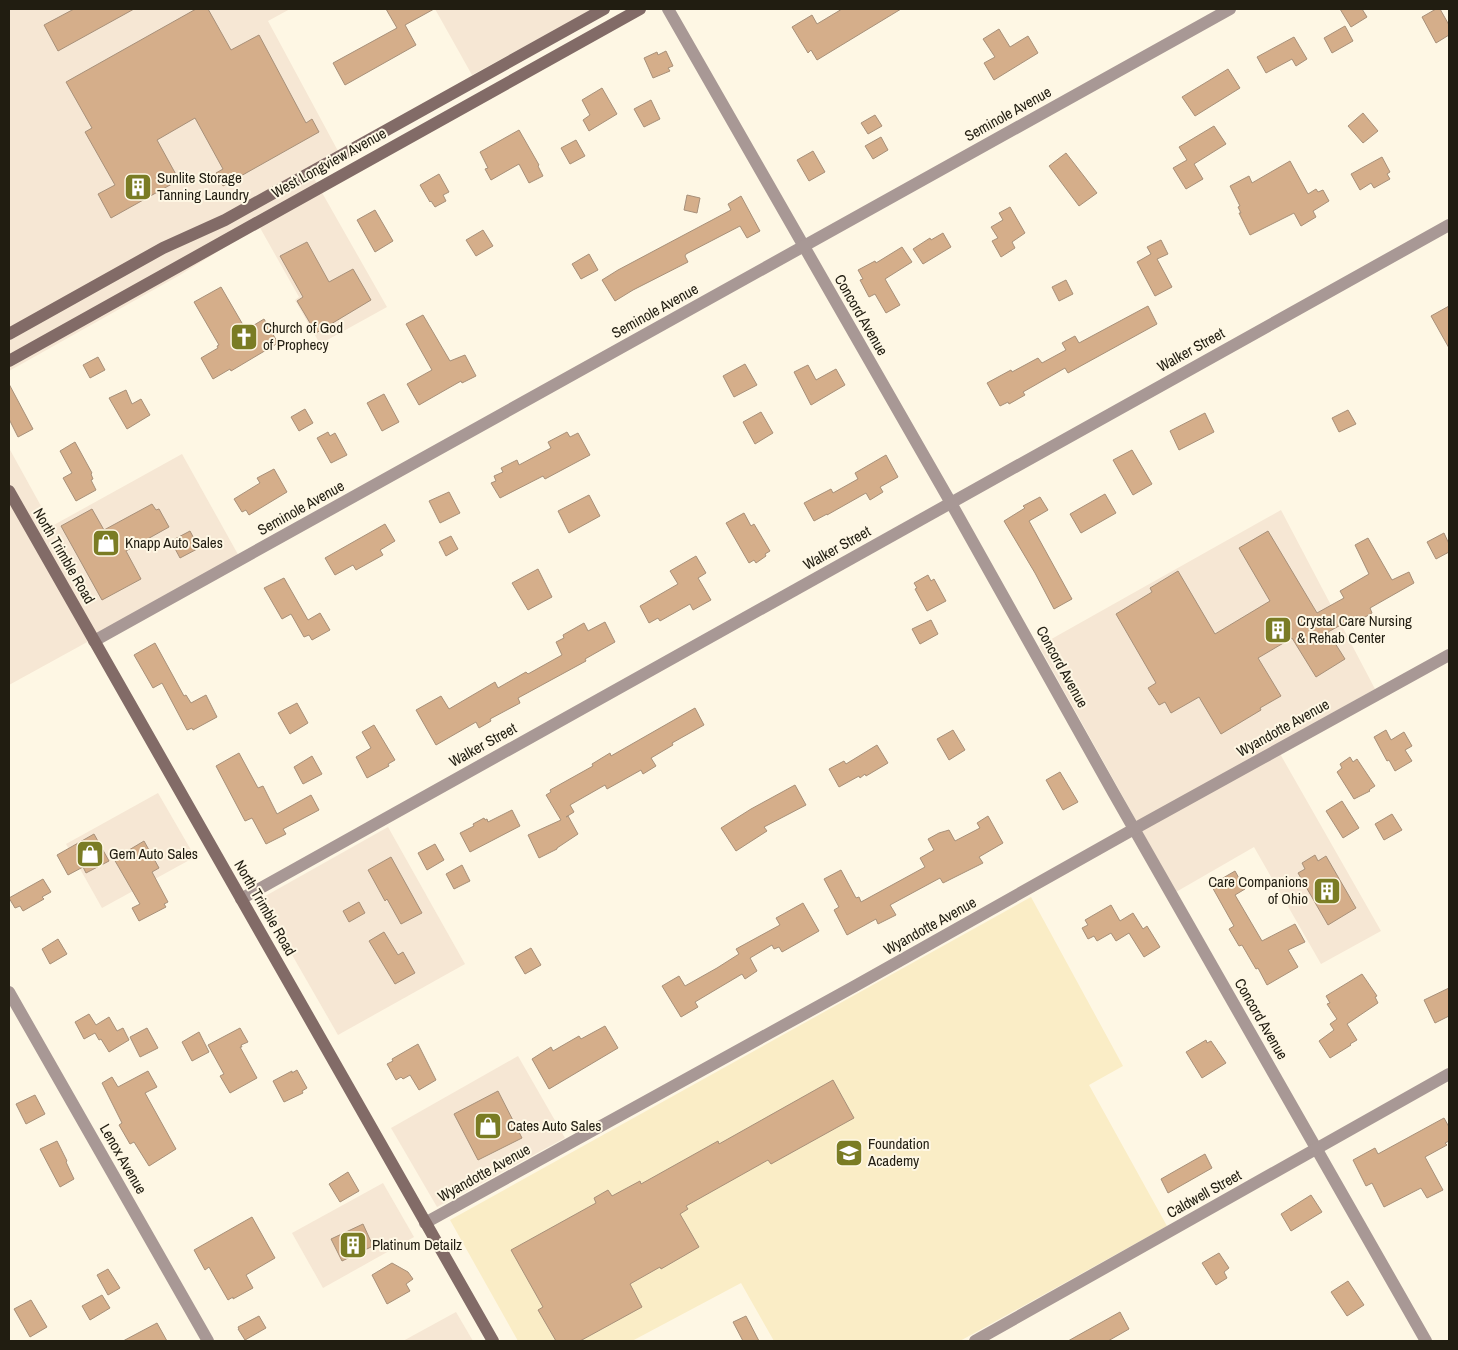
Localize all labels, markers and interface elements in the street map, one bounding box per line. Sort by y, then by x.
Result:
street label: Seminole Avenue [961,81,1055,146]
street label: West Longview Avenue [268,122,390,203]
place label: Sunlite Storage Tanning Laundry [157,167,250,205]
building icon: Sunlite Storage Tanning Laundry [123,172,153,202]
street label: Concord Avenue [830,270,893,359]
street label: Seminole Avenue [608,278,702,343]
place label: Church of God of Prophecy [263,317,343,355]
church icon: Church of God of Prophecy [229,322,259,352]
street label: Walker Street [1153,322,1229,377]
street label: Seminole Avenue [254,475,348,540]
street label: North Trimble Road [29,504,100,607]
street label: Walker Street [799,520,875,575]
shop icon: Knapp Auto Sales [91,528,121,558]
place label: Knapp Auto Sales [125,532,223,553]
place label: Crystal Care Nursing & Rehab Center [1297,610,1412,648]
building icon: Crystal Care Nursing & Rehab Center [1263,615,1293,645]
street label: Concord Avenue [1031,622,1094,712]
street label: Wyandotte Avenue [1233,693,1333,762]
street label: Walker Street [445,717,521,772]
shop icon: Gem Auto Sales [75,839,105,869]
place label: Gem Auto Sales [109,843,198,864]
street label: North Trimble Road [230,856,301,959]
place label: Care Companions of Ohio [1208,871,1308,909]
building icon: Care Companions of Ohio [1312,876,1342,906]
street label: Wyandotte Avenue [880,891,980,960]
street label: Concord Avenue [1230,974,1293,1063]
shop icon: Cates Auto Sales [473,1111,503,1141]
place label: Cates Auto Sales [507,1115,601,1136]
street label: Lenox Avenue [95,1120,152,1198]
place label: Foundation Academy [867,1133,930,1171]
street label: Wyandotte Avenue [434,1138,534,1207]
school or university icon: Foundation Academy [834,1138,864,1168]
street label: Caldwell Street [1162,1164,1246,1223]
building icon: Platinum Detailz [338,1230,368,1260]
place label: Platinum Detailz [372,1234,462,1255]

